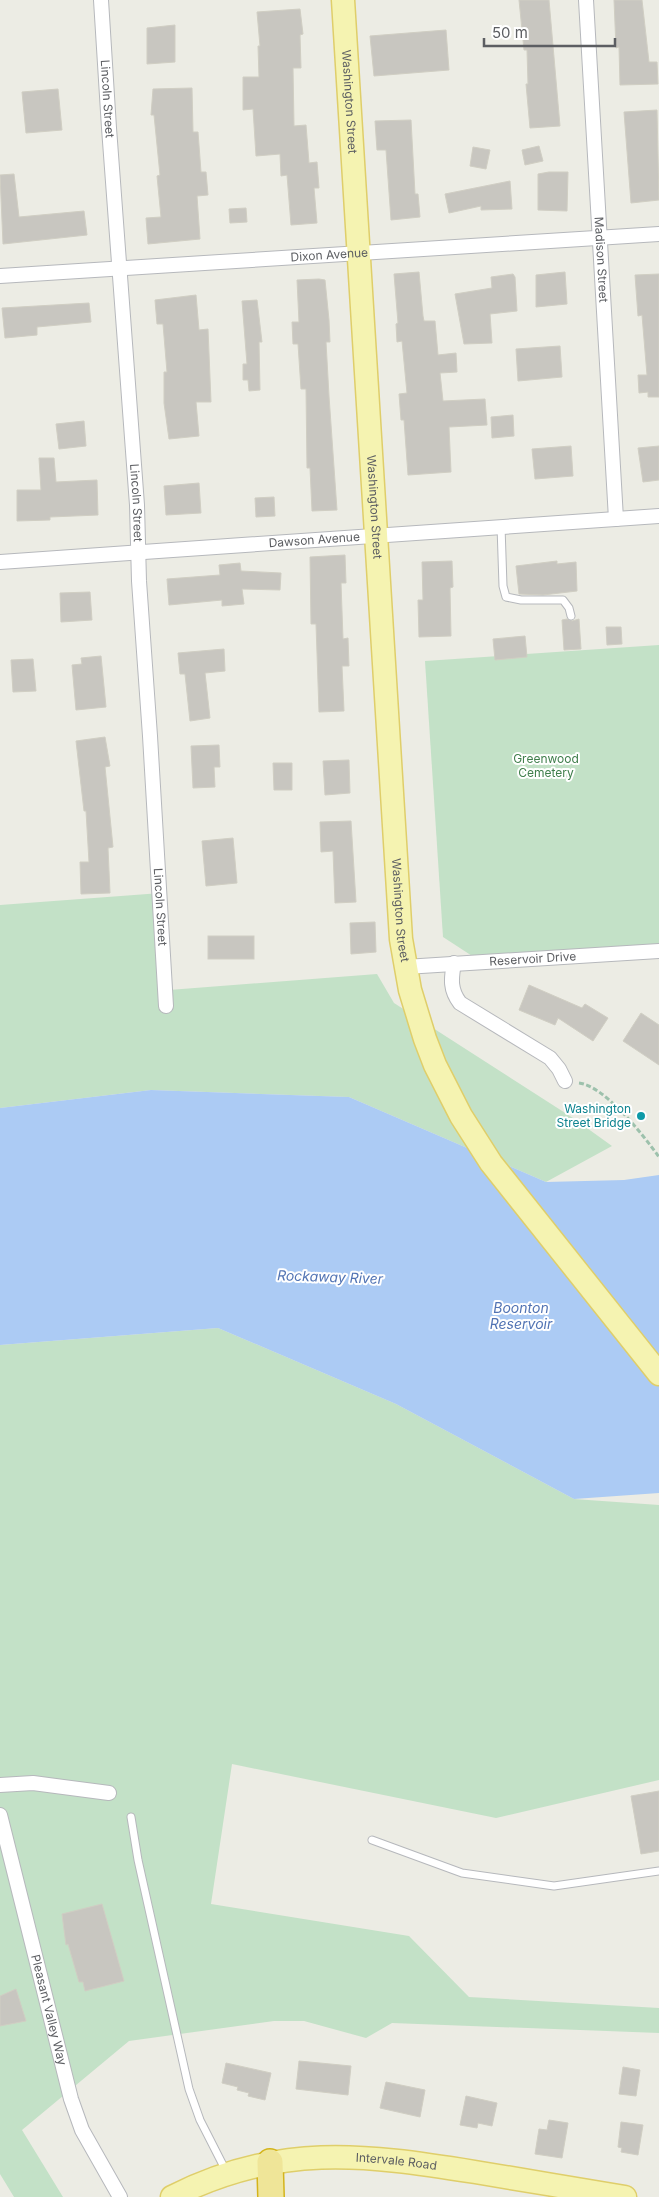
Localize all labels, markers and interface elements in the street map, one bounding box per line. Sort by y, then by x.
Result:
scale bar [484,15,615,47]
text: 50 m [492,23,528,42]
street label: Washington Street [339,49,360,154]
street label: Lincoln Street [98,59,118,138]
street label: Madison Street [592,216,611,303]
street label: Dixon Avenue [290,245,369,264]
street label: Washington Street [364,455,386,560]
street label: Lincoln Street [127,463,146,542]
street label: Dawson Avenue [268,529,360,550]
park label: Greenwood Cemetery [513,751,579,780]
street label: Washington Street [389,858,413,963]
street label: Lincoln Street [151,868,170,946]
street label: Reservoir Drive [489,948,577,969]
place label: Washington Street Bridge [557,1101,631,1130]
marker: Washington Street Bridge [635,1110,647,1122]
water label: Rockaway River [277,1266,384,1287]
water label: Boonton Reservoir [490,1299,553,1332]
street label: Pleasant Valley Way [28,1953,70,2067]
street label: Intervale Road [355,2150,438,2173]

